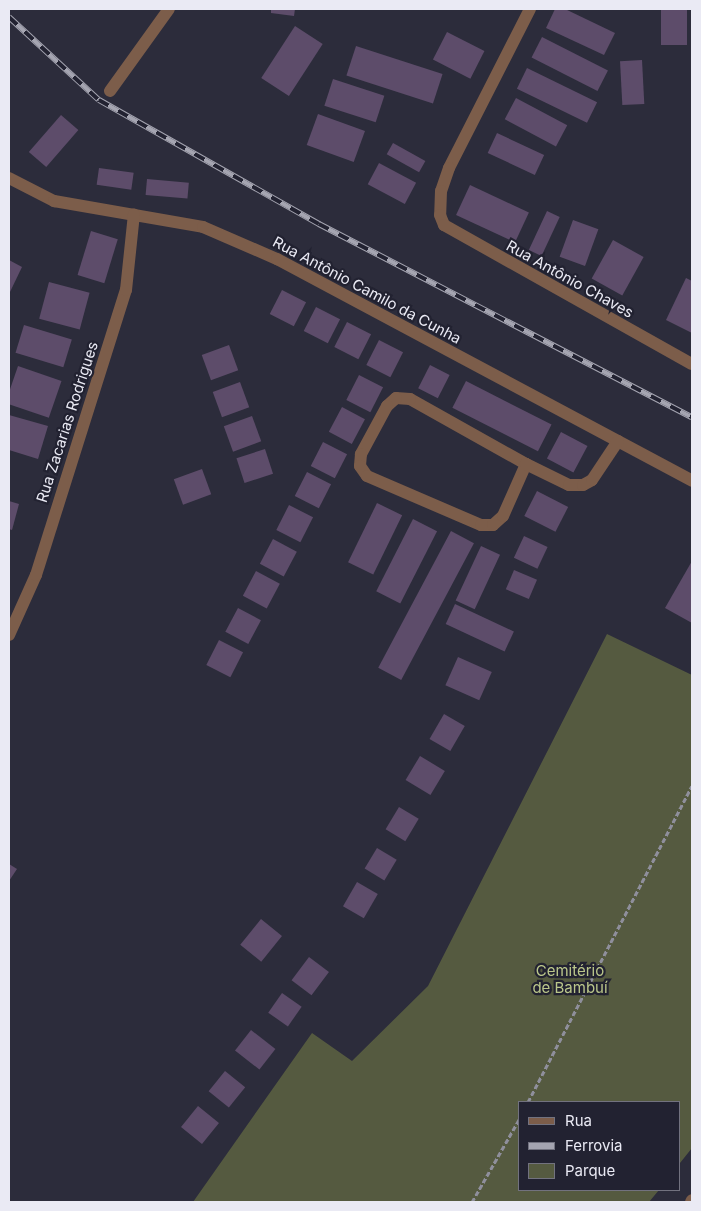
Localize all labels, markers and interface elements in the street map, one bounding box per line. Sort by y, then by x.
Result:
street label: Rua Antônio Camilo da Cunha [270,233,464,347]
street label: Rua Antônio Chaves [503,237,637,321]
street label: Rua Zacarias Rodrigues [32,339,102,505]
park label: Cemitério de Bambuí [532,961,608,996]
legend [518,1101,681,1191]
text: Rua [565,1111,592,1130]
text: Ferrovia [565,1136,622,1155]
text: Parque [565,1161,615,1180]

